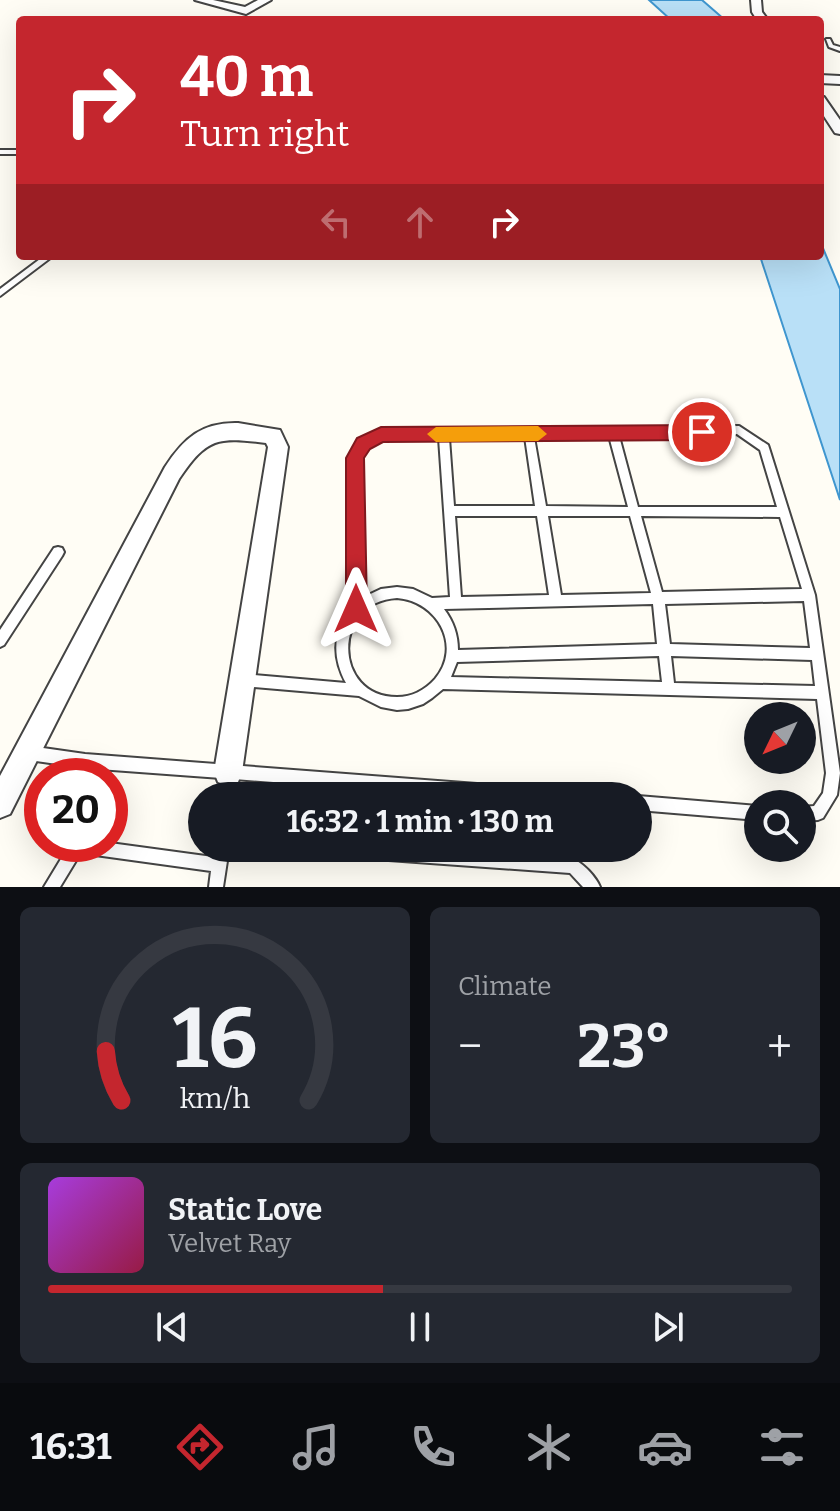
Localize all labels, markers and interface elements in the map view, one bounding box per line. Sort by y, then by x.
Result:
text: 40 m [180,44,313,111]
icon: right [48,48,152,152]
text: Turn right [180,112,349,156]
icon: left [314,200,358,244]
icon: ahead [398,200,442,244]
icon: right [482,200,526,244]
pin [668,398,736,466]
icon: arrive [680,410,724,454]
position arrow [314,567,398,651]
north arrow [744,702,816,774]
map controls [744,702,816,862]
speed limit sign: 20 [24,758,128,862]
button: search [744,790,816,862]
text: 16:32 · 1 min · 130 m [287,804,553,840]
text: Climate [458,971,552,1002]
text: 16 [172,989,258,1089]
text: 23° [577,1011,672,1083]
text: − [458,1020,482,1073]
text: + [767,1020,792,1073]
text: km/h [180,1081,251,1116]
text: Static Love [168,1192,322,1228]
text: Velvet Ray [168,1228,291,1259]
icon: previous [150,1305,194,1349]
icon: pause [398,1305,442,1349]
icon: next [646,1305,690,1349]
icon: directions [172,1419,228,1475]
icon: music [288,1419,344,1475]
icon: phone [405,1419,461,1475]
icon: climate [521,1419,577,1475]
icon: car [637,1419,693,1475]
icon: filters [754,1419,810,1475]
text: 16:31 [30,1425,112,1469]

